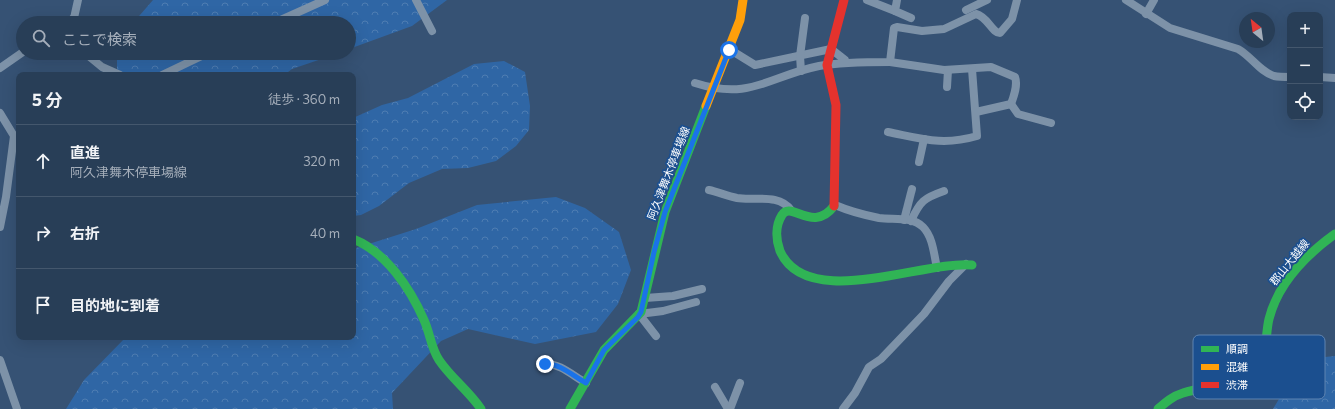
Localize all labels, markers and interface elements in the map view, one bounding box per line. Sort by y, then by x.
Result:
north arrow [1239,12,1275,48]
map controls [1287,12,1323,120]
button: + [1287,12,1323,48]
search box [16,16,356,60]
icon: search [30,27,52,49]
text: ここで検索 [62,30,137,48]
route start [720,41,738,59]
button: − [1287,48,1323,84]
button: locate [1287,84,1323,120]
text: 5 分 [32,89,62,110]
text: 徒歩 · 360 m [268,91,340,107]
street label: 阿久津舞木停車場線 [644,124,692,222]
text: 直進 [70,143,100,161]
icon: ahead [32,150,54,172]
text: 320 m [303,153,340,169]
text: 阿久津舞木停車場線 [70,164,187,180]
icon: right [32,222,54,244]
text: 右折 [70,224,100,242]
text: 40 m [310,225,340,241]
street label: 郡山大越線 [1267,237,1311,287]
icon: arrive [32,294,54,316]
text: 目的地に到着 [70,296,160,314]
legend [1193,335,1325,399]
text: 順調 [1226,342,1248,355]
route end [536,355,554,373]
text: 混雑 [1226,360,1248,373]
text: 渋滞 [1226,378,1248,391]

